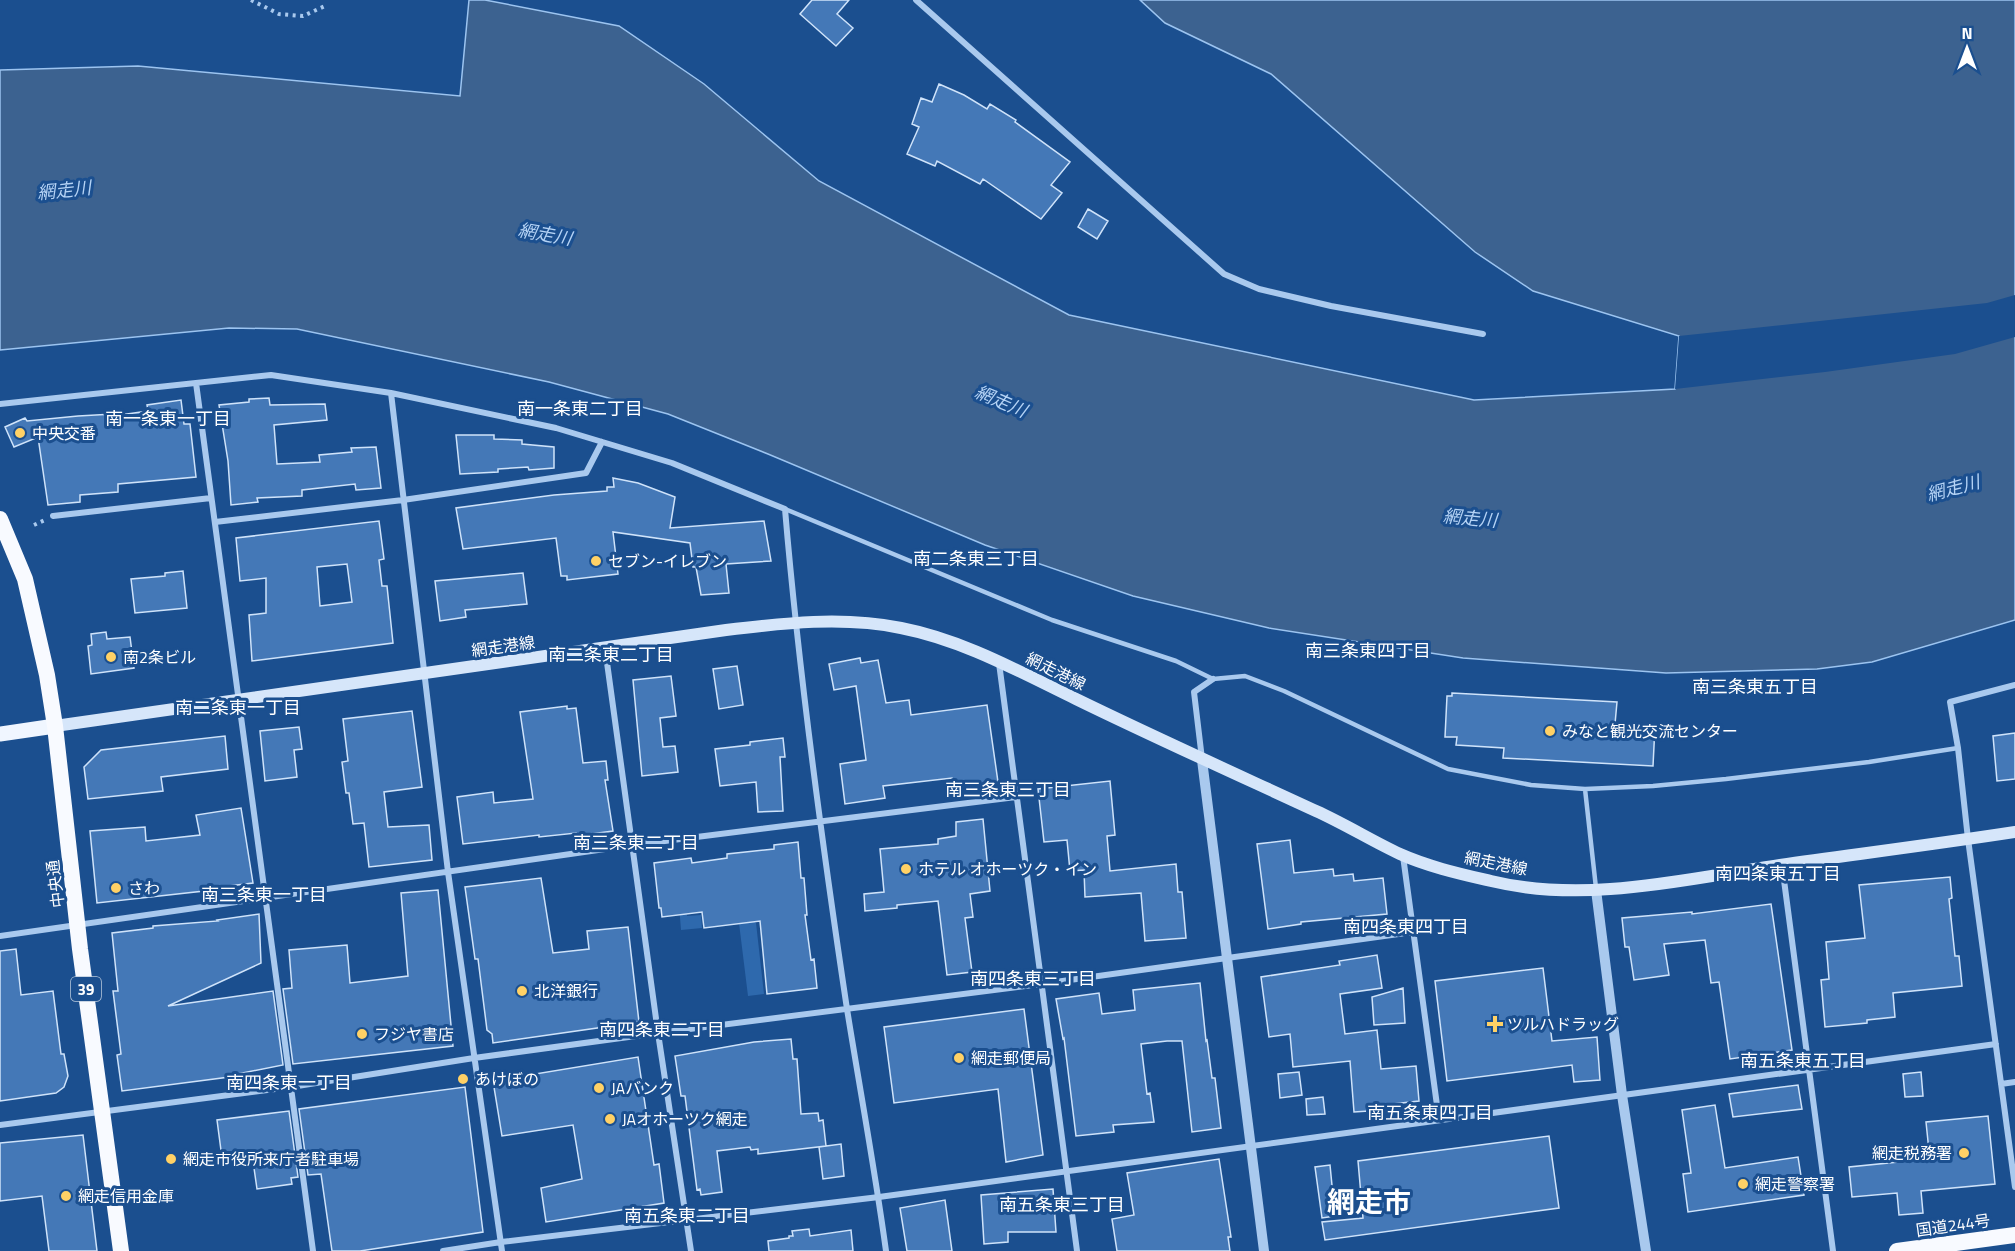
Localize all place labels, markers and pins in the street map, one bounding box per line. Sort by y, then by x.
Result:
place label: 中央交番 [32,421,96,445]
marker: 中央交番 [13,426,27,440]
place label: セブン-イレブン [608,549,727,573]
marker: セブン-イレブン [589,554,603,568]
place label: 南2条ビル [123,645,196,669]
marker: 南2条ビル [104,650,118,664]
place label: みなと観光交流センター [1562,719,1738,743]
marker: みなと観光交流センター [1543,724,1557,738]
place label: ホテル オホーツク・イン [918,857,1097,881]
marker: ホテル オホーツク・イン [899,862,913,876]
place label: さわ [128,876,160,900]
marker: さわ [109,881,123,895]
place label: 北洋銀行 [534,979,598,1003]
marker: 北洋銀行 [515,984,529,998]
place label: ツルハドラッグ [1507,1012,1619,1036]
marker: ツルハドラッグ [1488,1017,1502,1031]
place label: フジヤ書店 [374,1022,454,1046]
marker: フジヤ書店 [355,1027,369,1041]
place label: 網走郵便局 [971,1046,1051,1070]
marker: 網走郵便局 [952,1051,966,1065]
place label: あけぼの [475,1067,539,1091]
marker: あけぼの [456,1072,470,1086]
place label: JAバンク [611,1076,674,1100]
marker: JAバンク [592,1081,606,1095]
place label: JAオホーツク網走 [622,1107,748,1131]
marker: JAオホーツク網走 [603,1112,617,1126]
place label: 網走税務署 [1872,1141,1952,1165]
marker: 網走税務署 [1957,1146,1971,1160]
place label: 網走市役所来庁者駐車場 [183,1147,359,1171]
marker: 網走市役所来庁者駐車場 [164,1152,178,1166]
place label: 網走警察署 [1755,1172,1835,1196]
marker: 網走警察署 [1736,1177,1750,1191]
place label: 網走信用金庫 [78,1184,174,1208]
marker: 網走信用金庫 [59,1189,73,1203]

